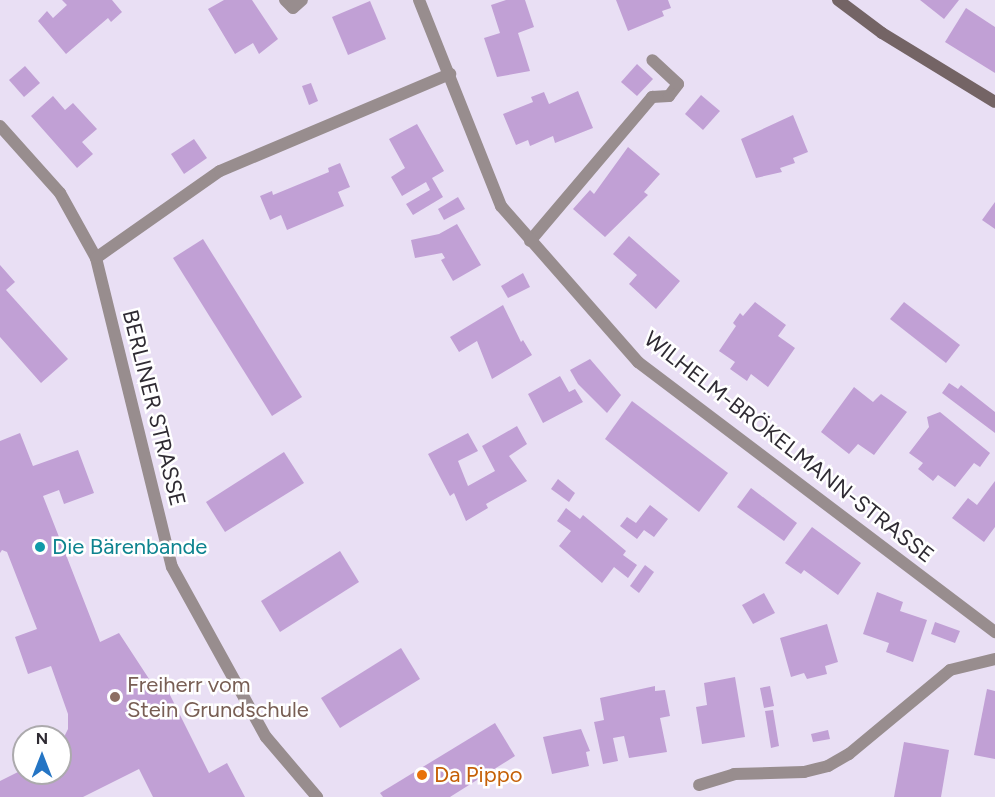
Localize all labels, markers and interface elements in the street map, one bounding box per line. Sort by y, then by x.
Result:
street label: BERLINER STRASSE [117,307,191,509]
street label: WILHELM-BRÖKELMANN-STRASSE [639,326,939,568]
place label: Die Bärenbande [52,534,207,560]
marker: Die Bärenbande [33,540,47,554]
place label: Freiherr vom Stein Grundschule [127,671,309,722]
marker: Freiherr vom Stein Grundschule [108,690,122,704]
north arrow [12,725,72,785]
text: N [36,729,48,748]
place label: Da Pippo [434,762,522,788]
marker: Da Pippo [415,768,429,782]

